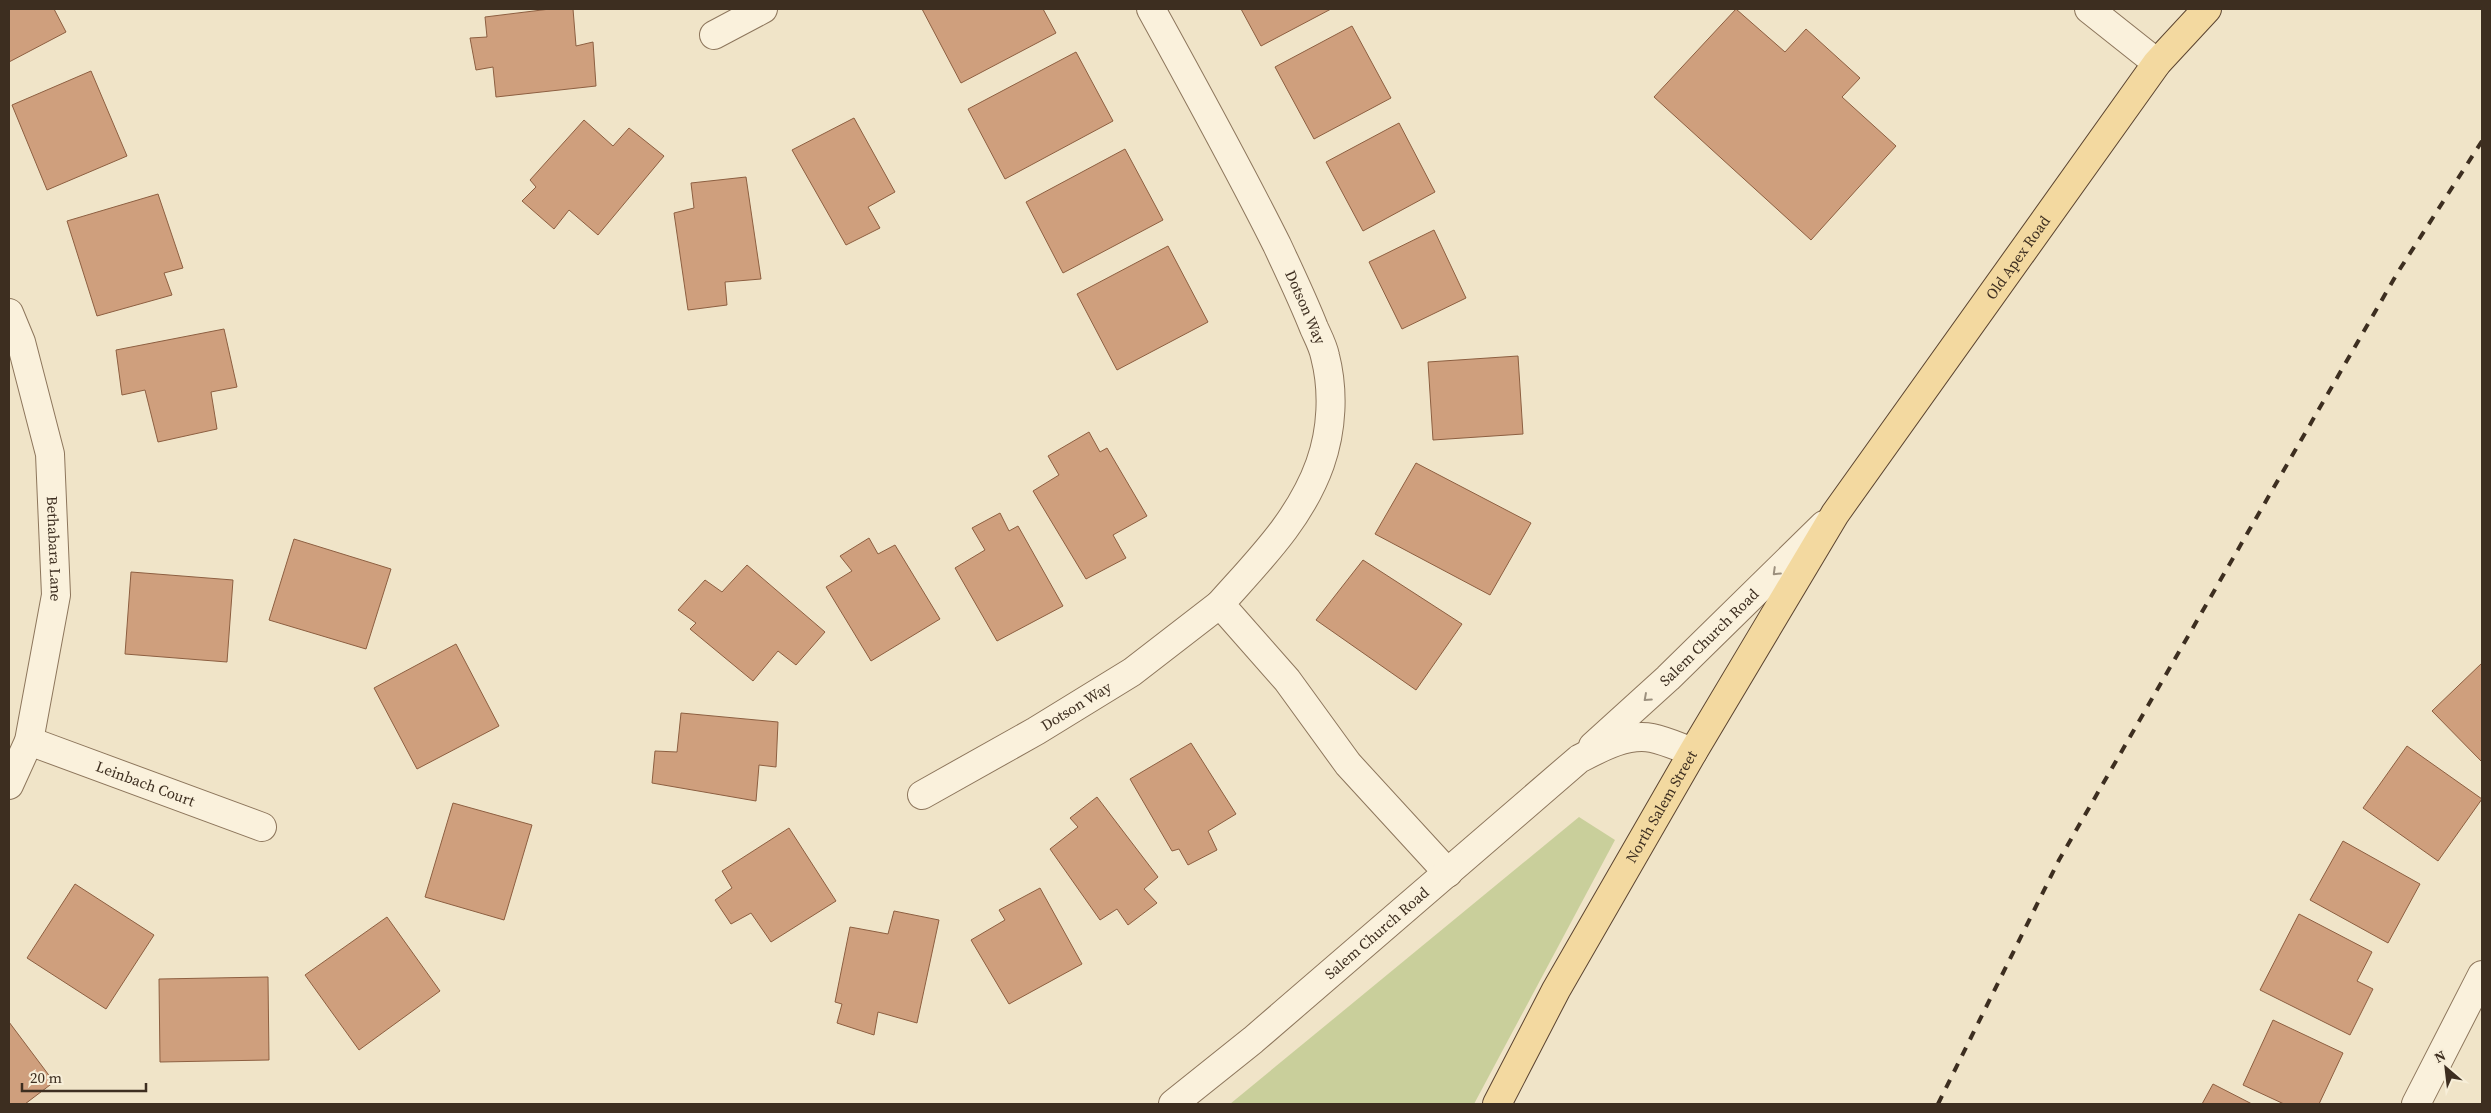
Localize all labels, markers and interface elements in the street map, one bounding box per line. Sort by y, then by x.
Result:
street label: Old Apex Road [1980,211,2055,304]
street label: Dotson Way [1280,267,1331,348]
street label: Bethabara Lane [42,496,67,604]
one-way arrow [1772,566,1781,575]
street label: Salem Church Road [1655,583,1764,691]
street label: Dotson Way [1037,676,1115,735]
one-way arrow [1643,692,1652,701]
street label: North Salem Street [1621,746,1702,866]
street label: Leinbach Court [93,756,198,811]
street label: Salem Church Road [1320,882,1434,984]
north arrow [2421,1043,2471,1093]
text: N [2431,1045,2449,1068]
scale bar [22,1060,146,1092]
text: 20 m [30,1067,62,1088]

